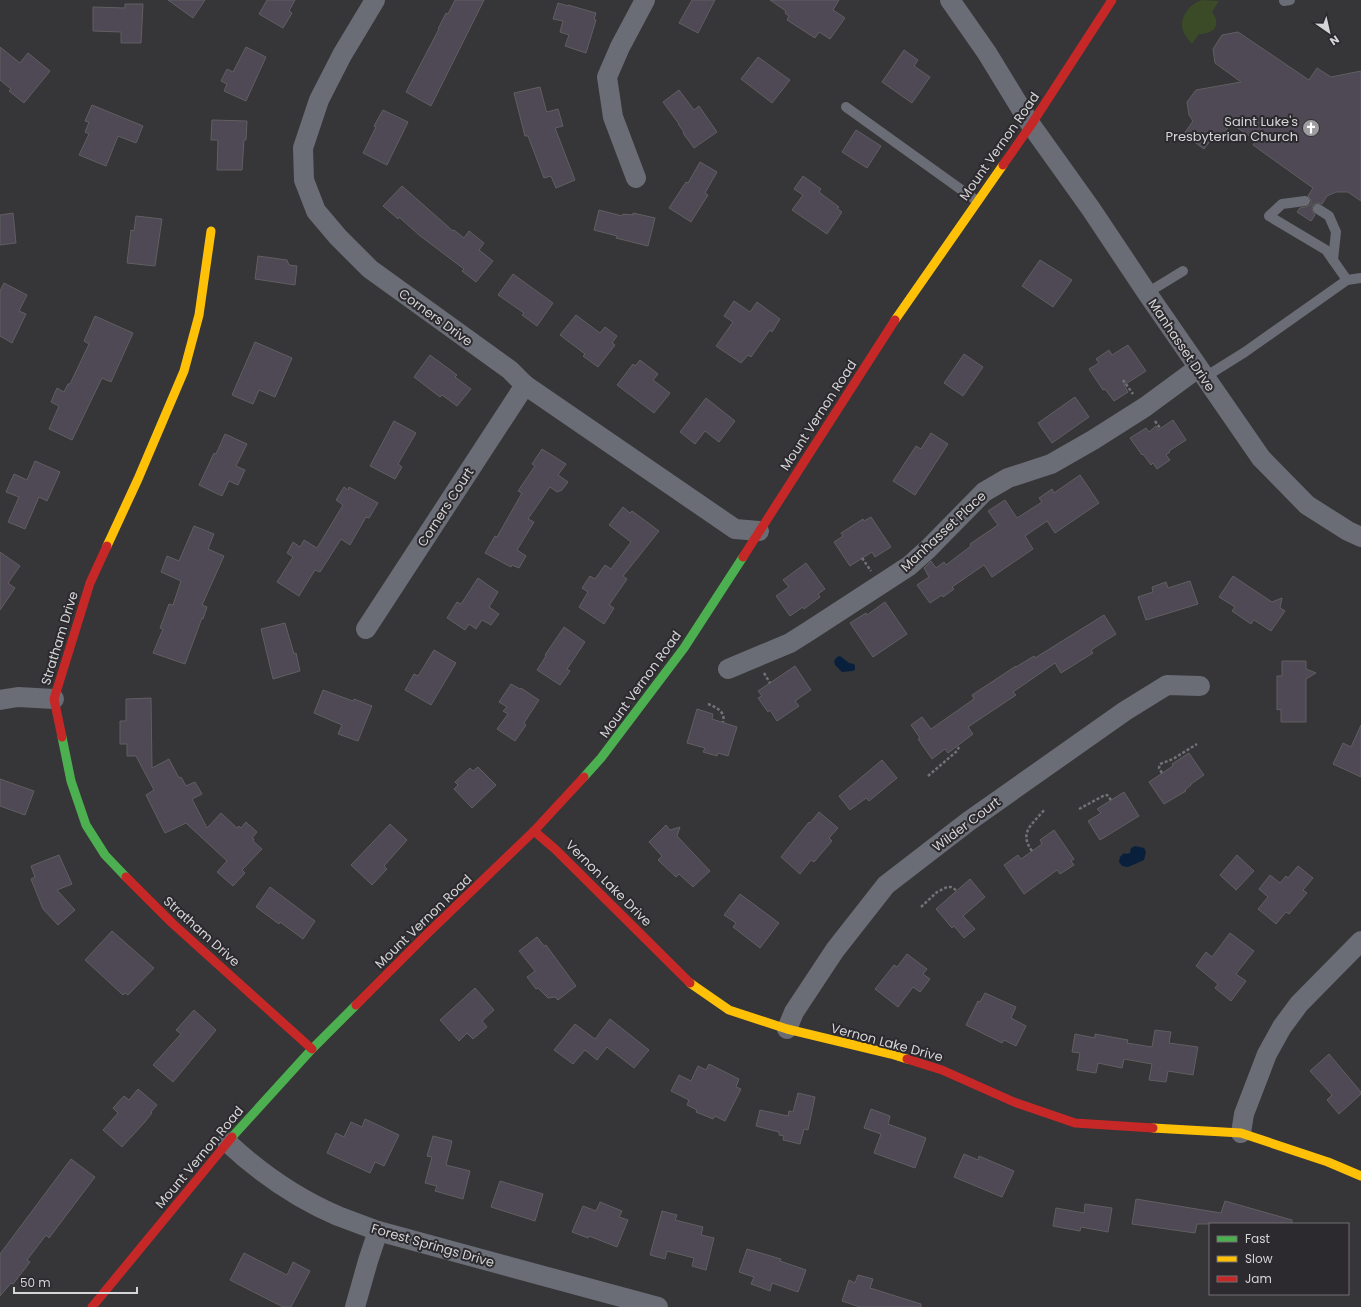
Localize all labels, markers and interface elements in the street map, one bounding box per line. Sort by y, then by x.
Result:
north arrow [1309,12,1349,52]
text: N [1327,31,1342,49]
street label: Mount Vernon Road [955,88,1044,204]
place label: Saint Luke's Presbyterian Church [1166,112,1298,146]
church icon: Saint Luke's Presbyterian Church [1301,118,1321,138]
street label: Corners Drive [395,284,477,351]
street label: Manhasset Drive [1144,295,1220,395]
street label: Mount Vernon Road [776,356,861,474]
street label: Corners Court [413,464,478,551]
street label: Manhasset Place [896,487,990,576]
street label: Stratham Drive [36,589,83,687]
street label: Mount Vernon Road [595,627,686,742]
street label: Wilder Court [928,792,1004,856]
street label: Vernon Lake Drive [561,836,656,931]
street label: Mount Vernon Road [371,870,476,973]
street label: Stratham Drive [159,892,244,971]
street label: Vernon Lake Drive [829,1018,945,1067]
street label: Mount Vernon Road [151,1102,248,1213]
street label: Forest Springs Drive [369,1219,497,1272]
legend [1209,1223,1349,1295]
text: Fast [1245,1230,1270,1247]
text: Slow [1245,1250,1273,1267]
scale bar [14,1269,137,1295]
text: Jam [1245,1270,1272,1287]
text: 50 m [20,1274,51,1291]

